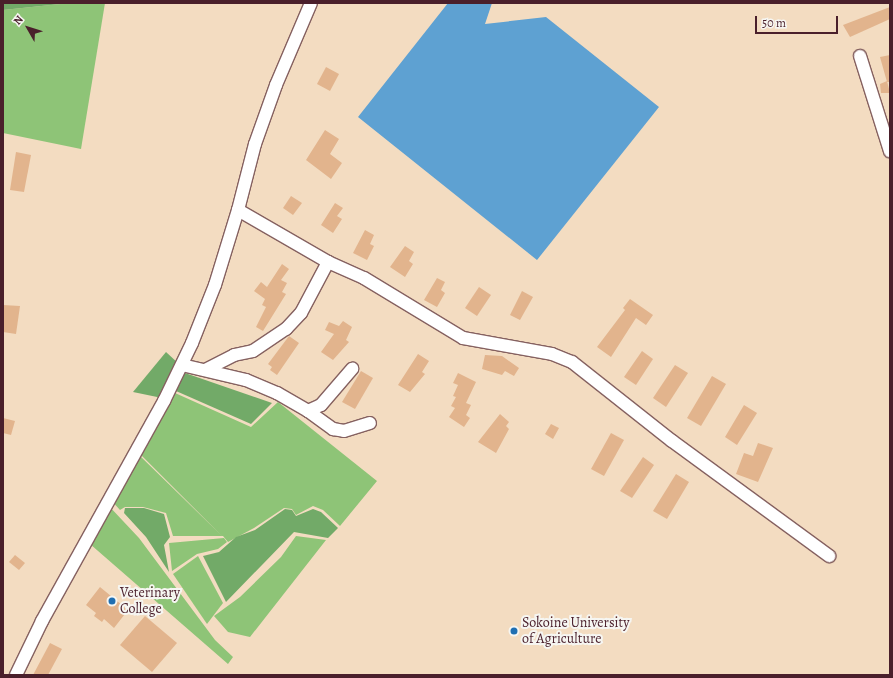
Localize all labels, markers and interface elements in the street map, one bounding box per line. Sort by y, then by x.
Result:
north arrow [8,8,48,48]
scale bar [757,8,840,34]
text: N [10,12,27,28]
text: 50 m [762,15,786,31]
place label: Veterinary College [120,585,180,618]
marker: Veterinary College [107,596,117,606]
place label: Sokoine University of Agriculture [522,615,629,648]
marker: Sokoine University of Agriculture [509,626,519,636]

